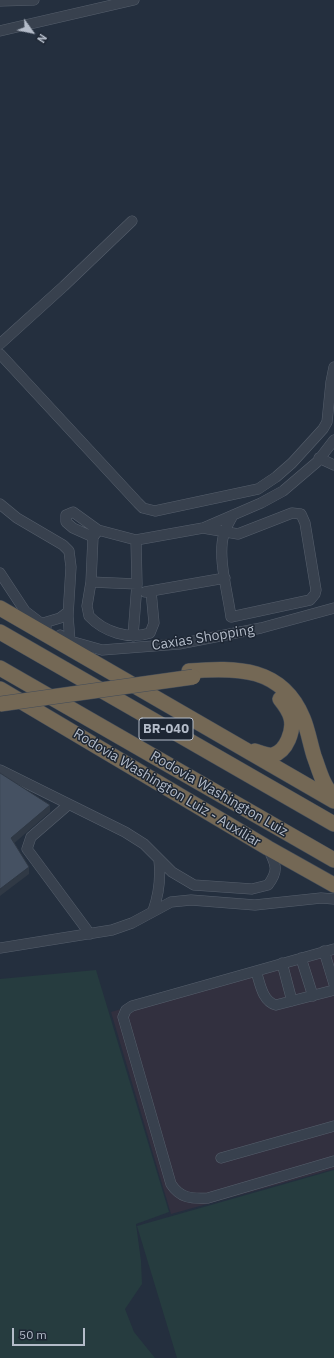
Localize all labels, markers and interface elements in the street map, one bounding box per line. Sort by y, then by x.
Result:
north arrow [12,12,52,52]
text: N [34,31,50,46]
street label: Caxias Shopping [151,622,255,654]
road number: BR-040 [139,718,193,740]
street label: Rodovia Washington Luiz - Auxiliar [70,725,264,851]
street label: Rodovia Washington Luiz [147,748,291,840]
scale bar [14,1320,87,1346]
text: 50 m [19,1327,47,1342]

